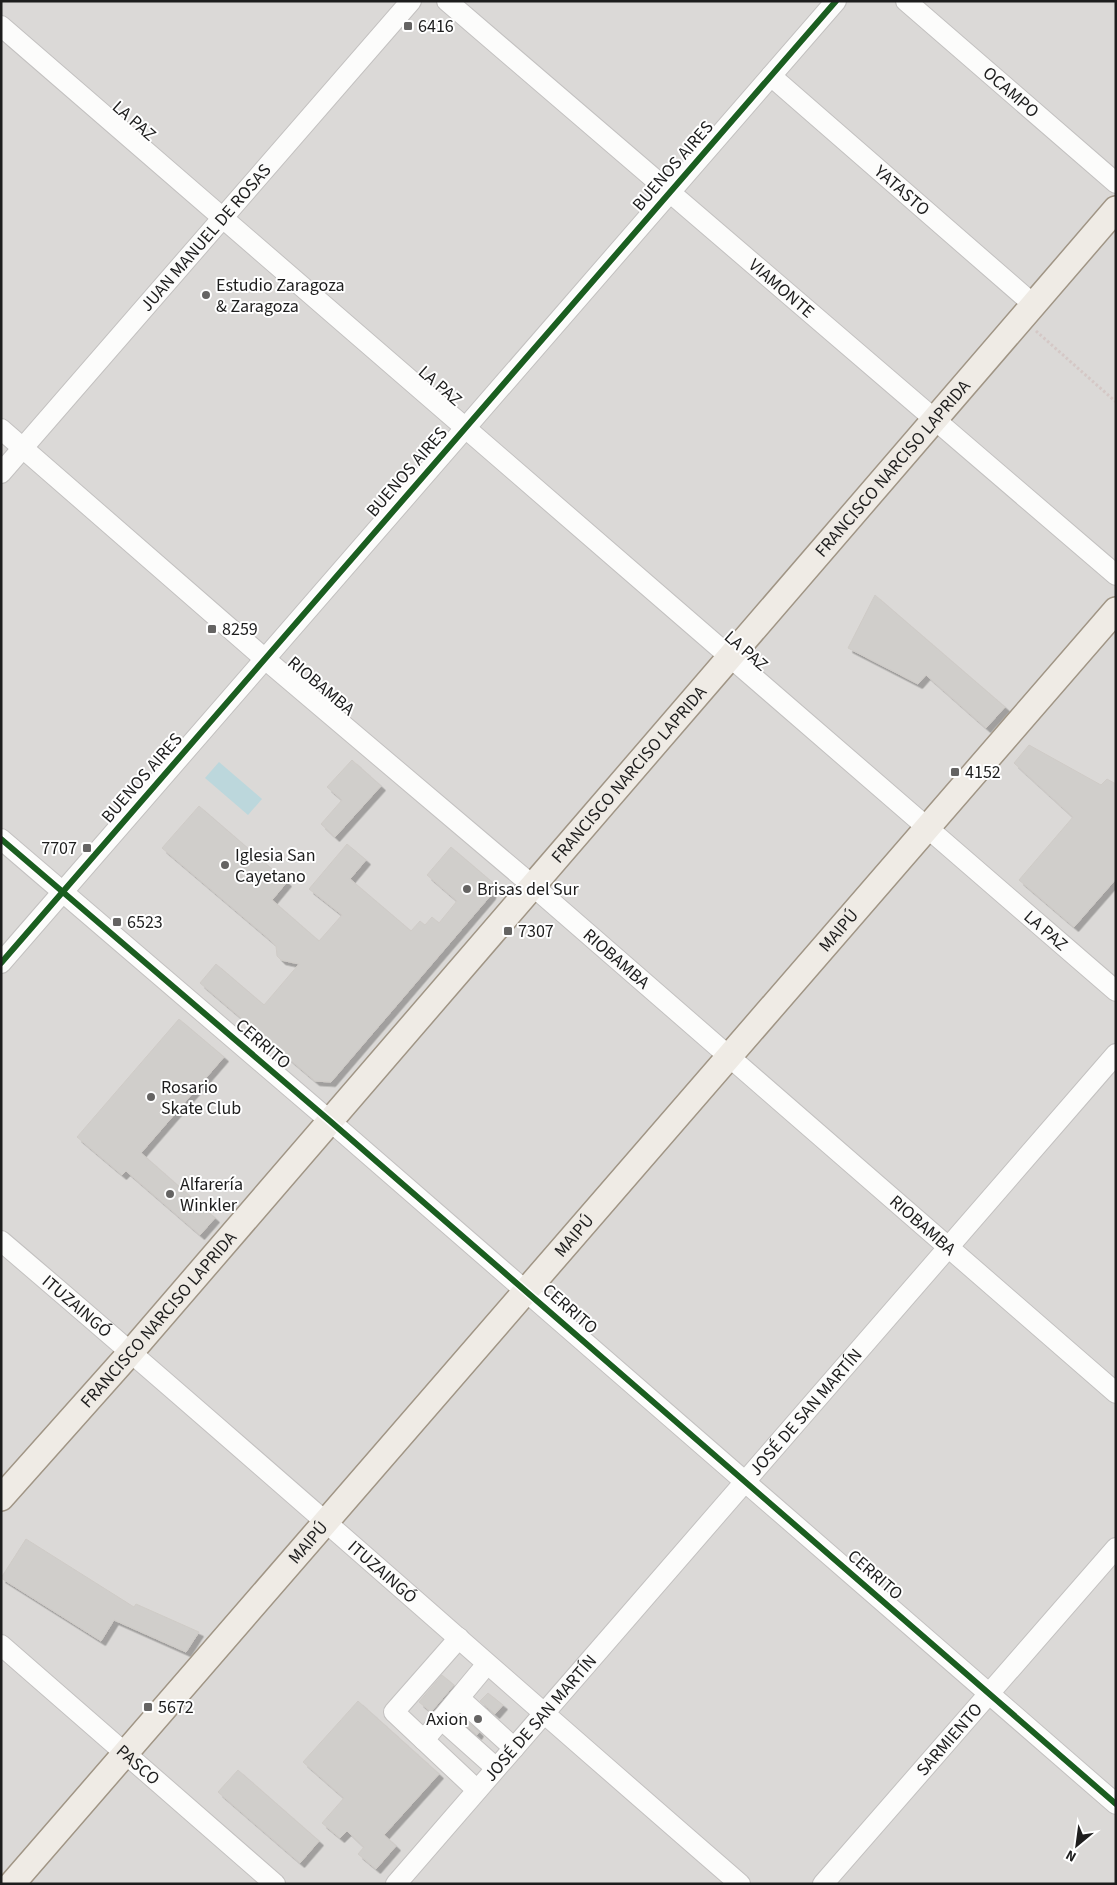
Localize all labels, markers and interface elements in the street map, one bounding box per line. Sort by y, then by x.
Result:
place label: 6416 [418,14,454,39]
marker: 6416 [402,20,414,32]
street label: OCAMPO [977,61,1045,124]
street label: LA PAZ [107,95,161,147]
street label: BUENOS AIRES [627,115,719,217]
street label: JUAN MANUEL DE ROSAS [134,158,277,317]
street label: YATASTO [868,158,935,221]
street label: VIAMONTE [743,253,820,324]
place label: Estudio Zaragoza & Zaragoza [216,273,344,319]
marker: Estudio Zaragoza & Zaragoza [200,289,212,301]
street label: LA PAZ [413,360,467,412]
street label: FRANCISCO NARCISO LAPRIDA [809,374,976,562]
street label: BUENOS AIRES [361,421,453,523]
place label: 8259 [222,617,258,642]
marker: 8259 [206,623,218,635]
street label: LA PAZ [719,625,773,677]
street label: RIOBAMBA [282,650,360,722]
street label: FRANCISCO NARCISO LAPRIDA [545,680,712,868]
street label: BUENOS AIRES [96,727,188,829]
place label: 4152 [965,760,1001,785]
marker: 4152 [949,766,961,778]
place label: 7707 [41,836,77,861]
marker: 7707 [81,842,93,854]
place label: Iglesia San Cayetano [235,843,316,889]
marker: Iglesia San Cayetano [219,859,231,871]
place label: Brisas del Sur [477,877,580,902]
marker: Brisas del Sur [461,883,473,895]
street label: MAIPÚ [813,903,864,957]
street label: LA PAZ [1019,904,1073,957]
place label: 6523 [127,910,163,935]
marker: 6523 [111,916,123,928]
place label: 7307 [518,919,554,944]
street label: RIOBAMBA [578,923,655,995]
marker: 7307 [502,925,514,937]
street label: CERRITO [230,1013,296,1075]
place label: Rosario Skate Club [161,1075,241,1121]
marker: Rosario Skate Club [145,1091,157,1103]
place label: Alfarería Winkler [180,1172,243,1218]
marker: Alfarería Winkler [164,1188,176,1200]
street label: RIOBAMBA [884,1189,962,1261]
street label: MAIPÚ [548,1209,600,1262]
street label: FRANCISCO NARCISO LAPRIDA [75,1226,242,1413]
street label: ITUZAINGÓ [37,1269,117,1343]
street label: CERRITO [537,1278,603,1340]
street label: JOSÉ DE SAN MARTÍN [743,1343,868,1481]
street label: MAIPÚ [282,1516,334,1569]
street label: ITUZAINGÓ [342,1534,423,1609]
street label: CERRITO [842,1544,908,1606]
street label: JOSÉ DE SAN MARTÍN [478,1649,602,1787]
place label: 5672 [158,1695,194,1720]
street label: SARMIENTO [910,1697,988,1781]
marker: 5672 [142,1701,154,1713]
place label: Axion [426,1707,468,1732]
marker: Axion [472,1713,484,1725]
street label: PASCO [111,1739,165,1791]
north arrow [1052,1820,1102,1870]
text: N [1062,1844,1080,1866]

